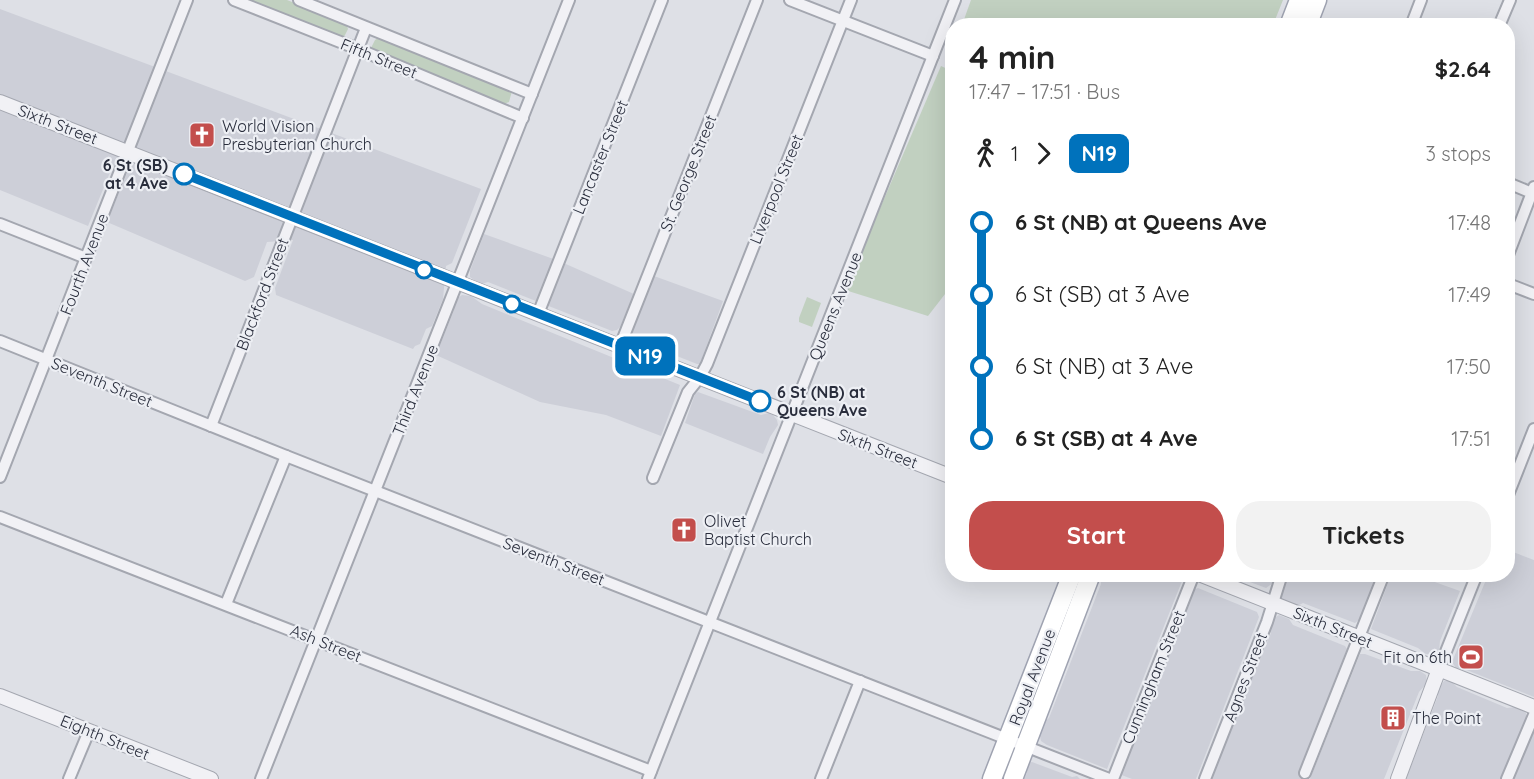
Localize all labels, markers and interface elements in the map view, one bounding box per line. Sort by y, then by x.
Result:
street label: Fifth Street [338,34,420,82]
text: 4 min [969,36,1056,77]
text: $2.64 [1435,55,1491,83]
text: 17:47 – 17:51 · Bus [969,79,1120,104]
street label: Lancaster Street [568,97,632,217]
street label: Sixth Street [15,100,101,148]
street label: St. George Street [655,112,721,234]
place label: World Vision Presbyterian Church [222,116,372,154]
church icon: World Vision Presbyterian Church [187,120,217,150]
street label: Liverpool Street [745,131,807,247]
icon: walk [969,137,1002,170]
icon: forward [1027,137,1060,170]
text: N19 [1081,140,1117,166]
text: 1 [1011,141,1018,166]
text: 3 stops [1425,141,1491,166]
place label: 6 St (SB) at 4 Ave [103,155,168,193]
marker: 6 St (SB) at 4 Ave [173,163,195,185]
text: 6 St (NB) at Queens Ave [1015,208,1267,236]
street label: Fourth Avenue [55,210,113,318]
text: 17:48 [1448,210,1491,235]
street label: Blackford Street [231,235,293,353]
street label: Queens Avenue [804,249,866,363]
unlabelled marker [415,261,433,279]
text: 6 St (SB) at 3 Ave [1015,280,1190,308]
text: 17:49 [1448,282,1491,307]
unlabelled marker [503,295,521,313]
line badge: N19 [610,336,680,376]
street label: Third Avenue [388,341,442,439]
text: N19 [627,343,663,369]
text: 6 St (NB) at 3 Ave [1015,352,1193,380]
street label: Seventh Street [49,353,155,411]
text: 17:50 [1447,354,1491,379]
place label: 6 St (NB) at Queens Ave [777,382,867,420]
marker: 6 St (NB) at Queens Ave [749,390,771,412]
street label: Sixth Street [835,424,921,472]
text: 6 St (SB) at 4 Ave [1015,424,1198,452]
text: 17:51 [1451,426,1491,451]
button: Start [969,501,1224,570]
button: Tickets [1236,501,1491,570]
place label: Olivet Baptist Church [704,511,812,549]
church icon: Olivet Baptist Church [669,515,699,545]
street label: Seventh Street [500,532,608,590]
street label: Sixth Street [1291,602,1375,652]
street label: Cunningham Street [1117,607,1189,747]
street label: Ash Street [287,620,365,666]
street label: Royal Avenue [1004,626,1060,728]
street label: Agnes Street [1219,629,1271,725]
sports icon: Fit on 6th [1456,642,1486,672]
place label: Fit on 6th [1383,647,1452,667]
building icon: The Point [1378,703,1408,733]
place label: The Point [1412,708,1481,728]
street label: Eighth Street [58,710,152,764]

